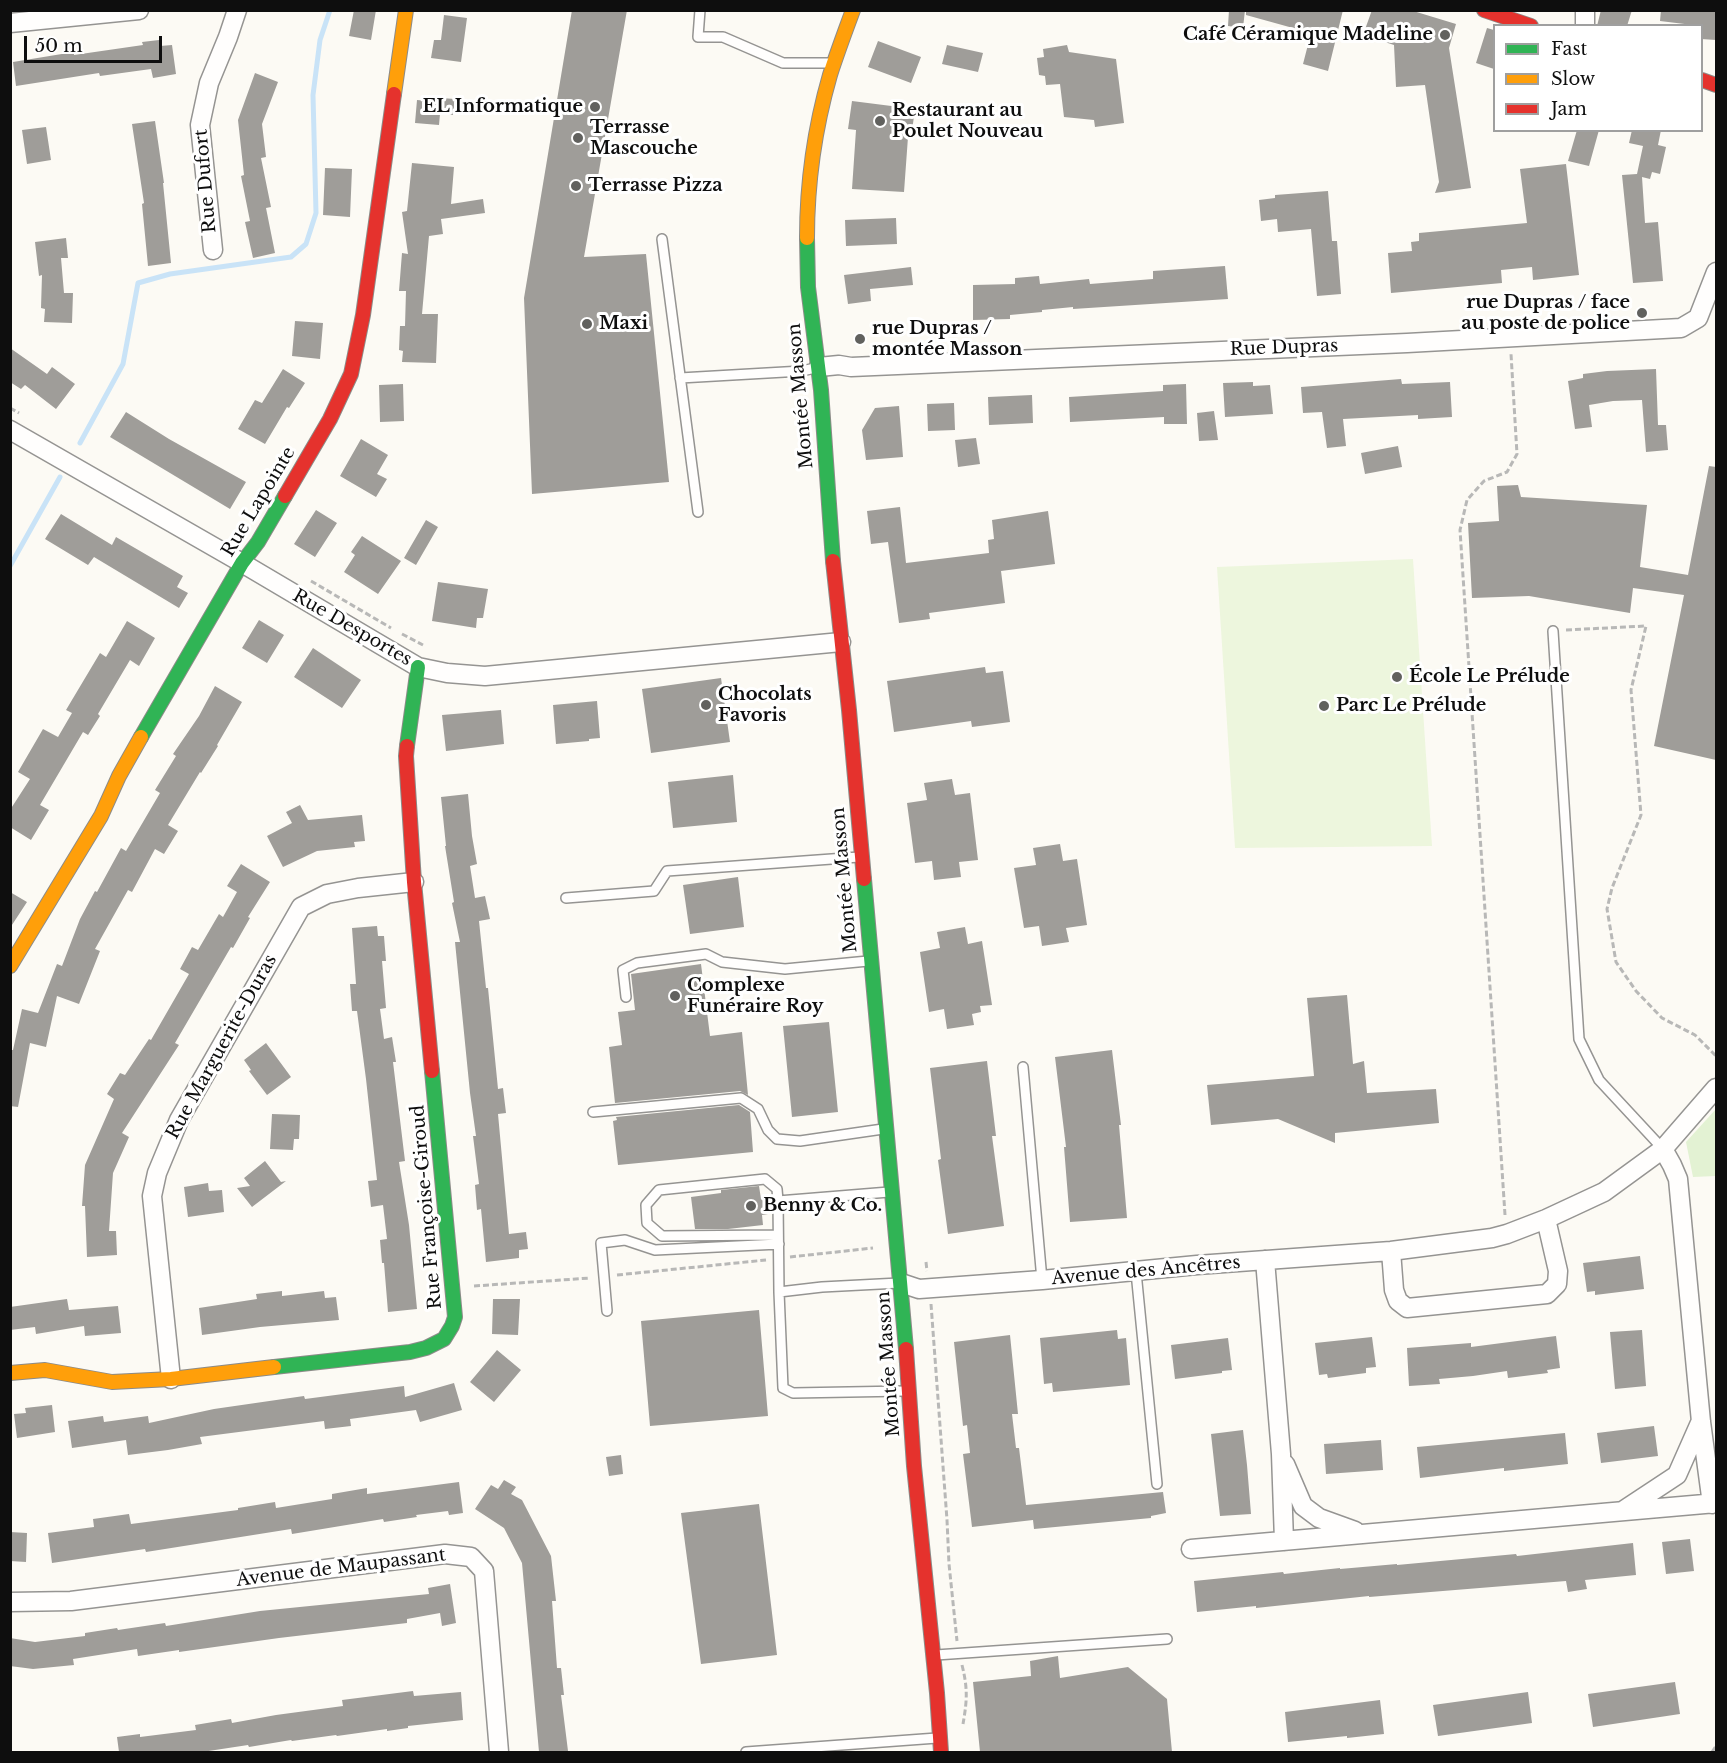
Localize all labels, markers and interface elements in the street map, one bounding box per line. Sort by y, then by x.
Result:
scale bar [27,24,165,62]
place label: Café Céramique Madeline [1183,24,1433,46]
legend [1493,24,1703,132]
marker: Café Céramique Madeline [1438,28,1452,42]
text: 50 m [35,35,83,57]
text: Fast [1551,38,1587,60]
text: Slow [1551,68,1595,90]
place label: EL Informatique [422,96,583,118]
text: Jam [1551,98,1587,120]
marker: EL Informatique [588,100,602,114]
place label: Restaurant au Poulet Nouveau [892,100,1043,142]
marker: Restaurant au Poulet Nouveau [873,114,887,128]
place label: Terrasse Mascouche [590,117,698,160]
street label: Rue Dufort [191,128,221,234]
marker: Terrasse Mascouche [571,131,585,145]
place label: Terrasse Pizza [588,175,722,197]
marker: Terrasse Pizza [569,179,583,193]
place label: rue Dupras / face au poste de police [1461,292,1630,334]
marker: rue Dupras / face au poste de police [1635,306,1649,320]
place label: Maxi [599,313,648,335]
marker: Maxi [580,317,594,331]
place label: rue Dupras / montée Masson [872,318,1022,360]
street label: Montée Masson [784,322,818,470]
marker: rue Dupras / montée Masson [853,332,867,346]
street label: Rue Dupras [1229,335,1339,361]
street label: Rue Lapointe [218,443,300,561]
street label: Rue Desportes [289,585,415,671]
place label: École Le Prélude [1409,666,1570,688]
marker: École Le Prélude [1390,670,1404,684]
place label: Chocolats Favoris [718,684,812,726]
place label: Parc Le Prélude [1336,695,1486,717]
marker: Chocolats Favoris [699,698,713,712]
marker: Parc Le Prélude [1317,699,1331,713]
street label: Montée Masson [828,806,862,954]
street label: Rue Marguerite-Duras [162,951,282,1143]
place label: Complexe Funéraire Roy [687,975,823,1018]
marker: Complexe Funéraire Roy [668,989,682,1003]
street label: Rue Françoise-Giroud [407,1104,447,1310]
place label: Benny & Co. [763,1195,882,1217]
marker: Benny & Co. [744,1199,758,1213]
street label: Avenue des Ancêtres [1051,1252,1241,1290]
street label: Montée Masson [873,1290,905,1438]
street label: Avenue de Maupassant [235,1544,447,1592]

